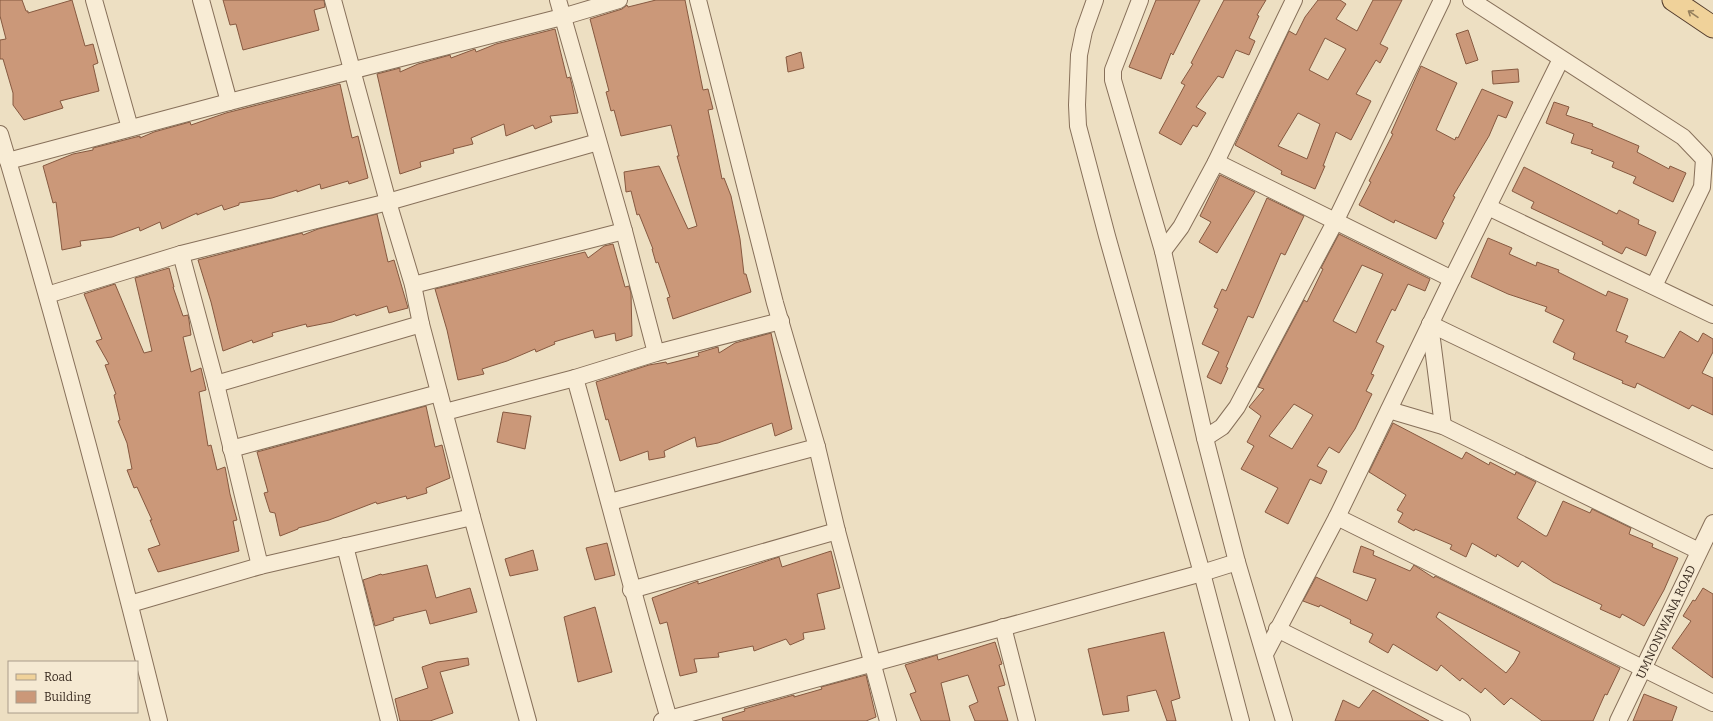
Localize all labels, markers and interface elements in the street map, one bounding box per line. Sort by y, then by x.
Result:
one-way arrow [1688,10,1699,18]
street label: UMNONJWANA ROAD [1633,563,1699,681]
legend [8,661,138,713]
text: Road [44,670,72,684]
text: Building [44,690,91,704]

